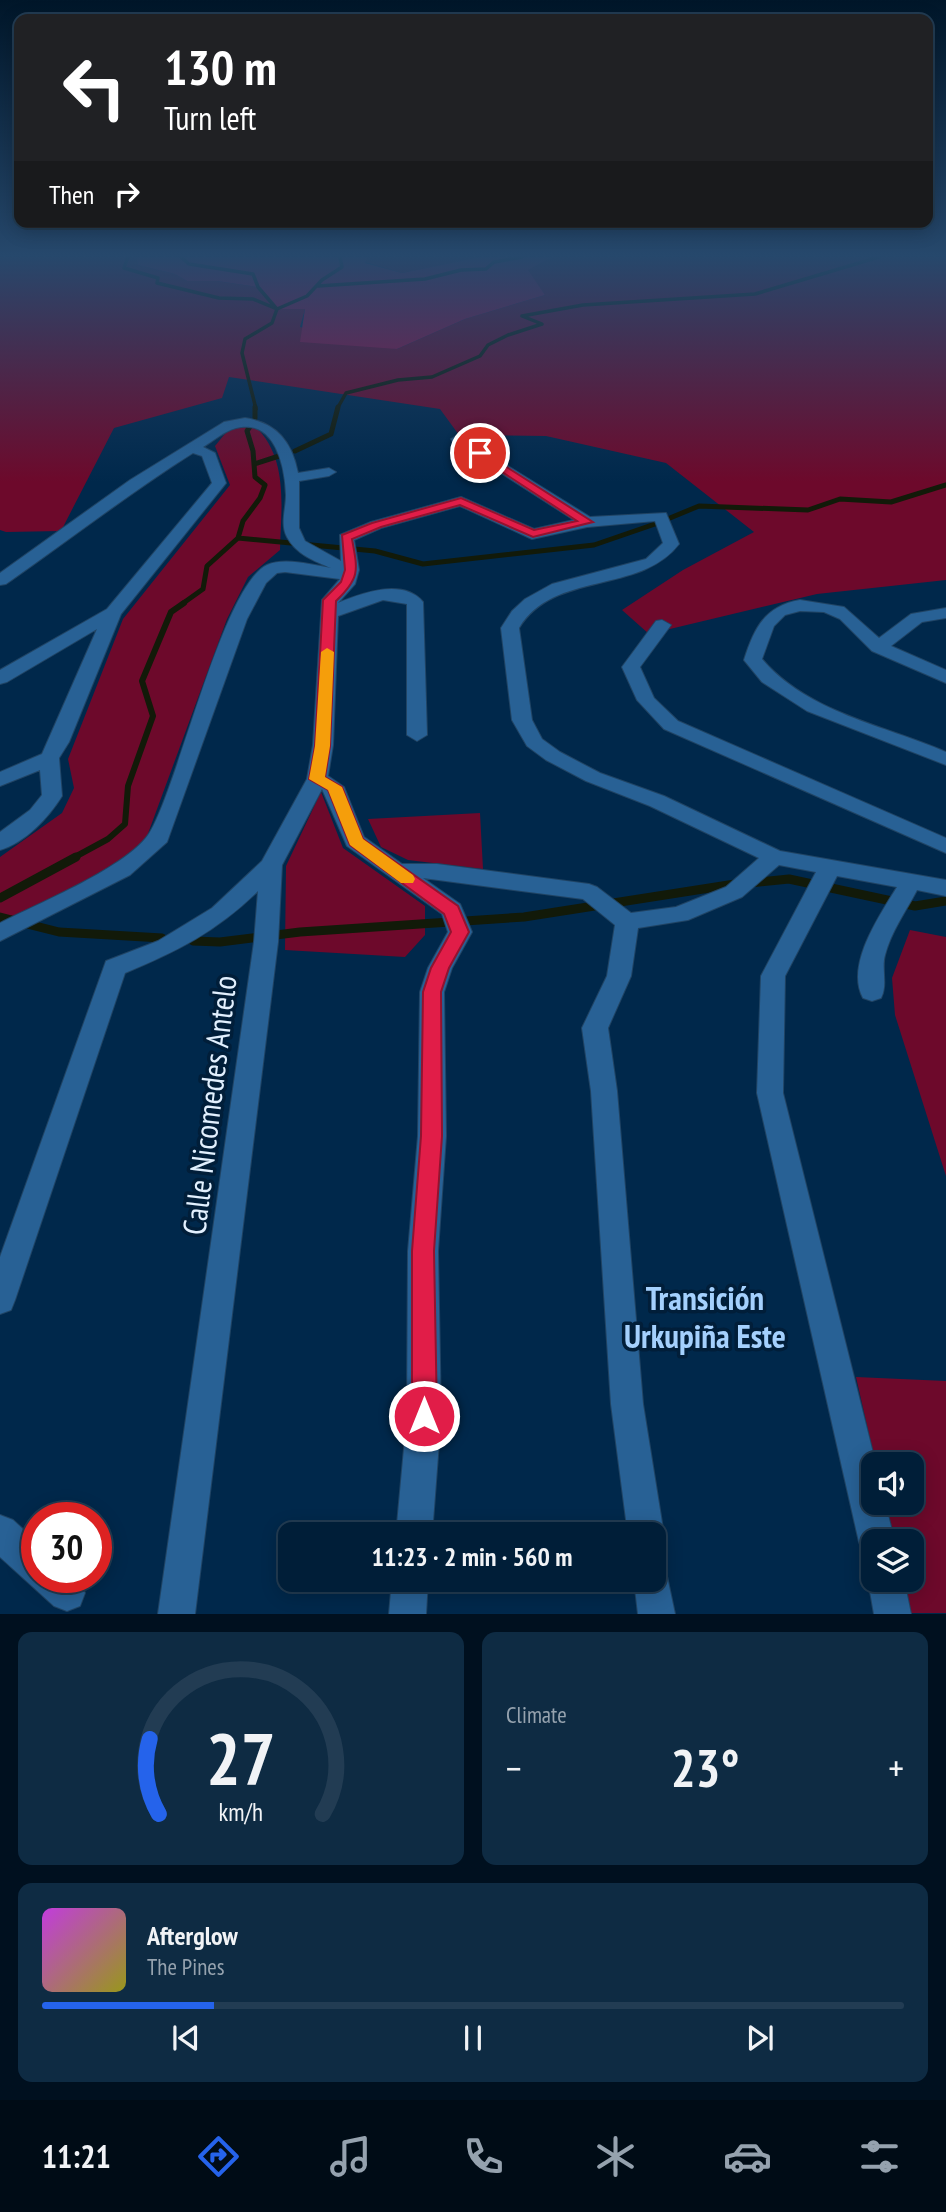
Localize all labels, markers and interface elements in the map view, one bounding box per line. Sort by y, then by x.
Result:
text: 130 m [164,35,277,99]
icon: left [49,42,140,133]
text: Turn left [164,97,256,139]
icon: right [108,175,146,213]
text: Then [49,178,94,211]
pin [450,423,510,483]
icon: arrive [461,434,499,472]
street label: Calle Nicomedes Antelo [172,973,246,1237]
district label: Transición Urkupiña Este [624,1276,786,1357]
position arrow [387,1379,461,1453]
map controls [861,1452,924,1592]
button: sound [861,1452,924,1515]
speed limit sign: 30 [21,1502,112,1593]
button: layers [861,1529,924,1592]
text: 11:23 · 2 min · 560 m [372,1540,572,1573]
text: Climate [506,1700,567,1729]
text: 27 [206,1711,276,1805]
text: 23° [671,1734,739,1801]
text: − [506,1743,522,1792]
text: + [888,1743,904,1792]
text: km/h [219,1796,263,1828]
text: Afterglow [147,1919,238,1952]
text: The Pines [147,1952,225,1981]
icon: previous [167,2019,205,2057]
icon: pause [454,2019,492,2057]
icon: next [741,2019,779,2057]
icon: directions [194,2132,243,2181]
icon: music [326,2132,375,2181]
icon: phone [459,2132,508,2181]
icon: climate [591,2132,640,2181]
icon: car [723,2132,772,2181]
icon: filters [855,2132,904,2181]
text: 11:21 [42,2135,111,2177]

